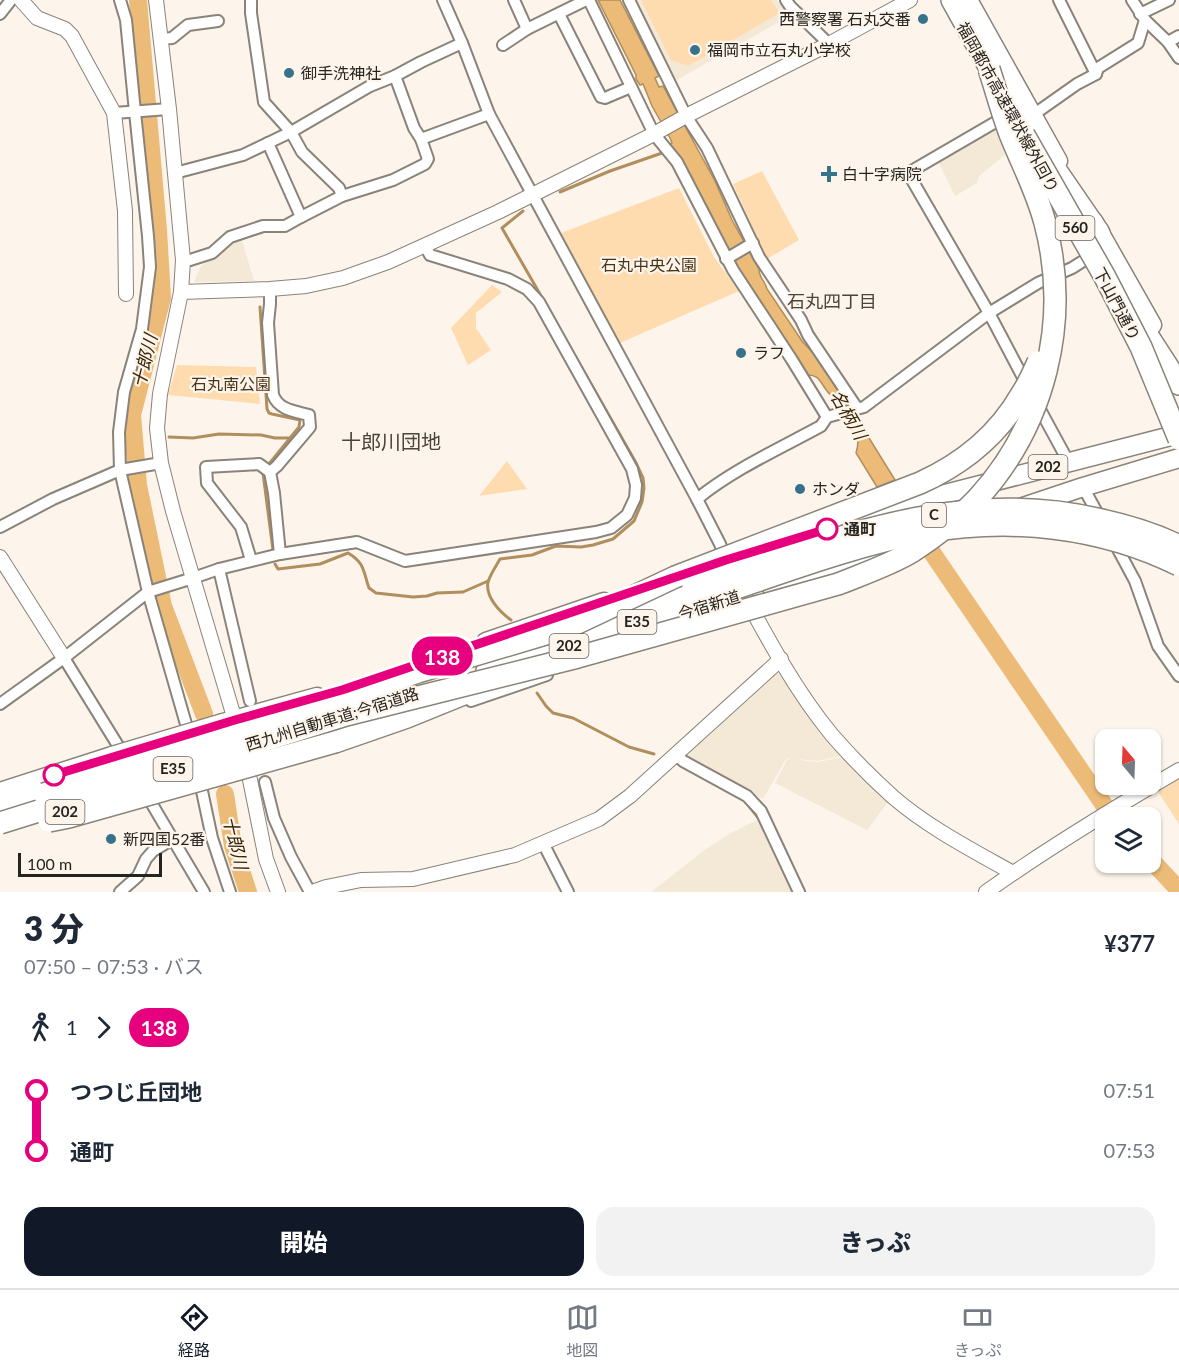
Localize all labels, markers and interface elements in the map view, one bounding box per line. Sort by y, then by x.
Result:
place label: 西警察署 石丸交番 [779,9,911,28]
marker: 西警察署 石丸交番 [916,12,930,26]
street label: 福岡都市高速環状線外回り [954,18,1063,195]
place label: 福岡市立石丸小学校 [707,40,851,59]
marker: 福岡市立石丸小学校 [688,43,702,57]
place label: 御手洗神社 [301,63,381,82]
marker: 御手洗神社 [282,66,296,80]
place label: 白十字病院 [842,164,922,183]
marker: 白十字病院 [820,165,838,183]
road number: 560 [1056,216,1094,240]
park label: 石丸中央公園 [601,255,697,274]
street label: 下山門通り [1090,264,1145,344]
district label: 石丸四丁目 [787,290,877,312]
water label: 十郎川 [127,330,162,390]
place label: ラフ [753,343,785,362]
marker: ラフ [734,346,748,360]
park label: 石丸南公園 [191,374,271,393]
water label: 名柄川 [826,386,873,445]
district label: 十郎川団地 [341,429,441,453]
road number: 202 [1028,455,1068,479]
place label: ホンダ [812,479,860,498]
marker: ホンダ [793,482,807,496]
road number: C [922,503,946,527]
marker: 通町 [816,518,838,540]
place label: 通町 [844,519,876,538]
street label: 今宿新道 [675,586,742,623]
road number: E35 [618,610,656,634]
road number: 202 [550,634,588,658]
line badge: 138 [408,636,476,676]
text: 138 [424,644,460,669]
street label: 西九州自動車道;今宿道路 [243,683,421,754]
north arrow [1095,729,1161,795]
map controls [1095,729,1161,873]
road number: E35 [154,757,192,781]
unlabelled marker [43,764,65,786]
road number: 202 [46,800,84,824]
button: layers [1095,807,1161,873]
water label: 十郎川 [219,814,253,874]
place label: 新四国52番 [123,829,206,848]
marker: 新四国52番 [104,832,118,846]
scale bar [18,850,162,878]
text: 100 m [27,854,72,873]
text: 3 分 [24,908,84,948]
text: ¥377 [1104,930,1155,957]
text: 07:50 – 07:53 · バス [24,954,204,978]
icon: walk [24,1011,57,1044]
icon: forward [87,1011,120,1044]
text: 1 [66,1015,78,1039]
text: 138 [141,1015,177,1040]
text: つつじ丘団地 [70,1078,202,1105]
text: 07:51 [1104,1078,1155,1102]
text: 通町 [70,1138,114,1165]
text: 07:53 [1104,1138,1155,1162]
button: 開始 [24,1207,584,1276]
button: きっぷ [596,1207,1155,1276]
tab: 経路 [178,1301,211,1361]
tab: 地図 [566,1301,599,1361]
tab: きっぷ [954,1301,1001,1361]

